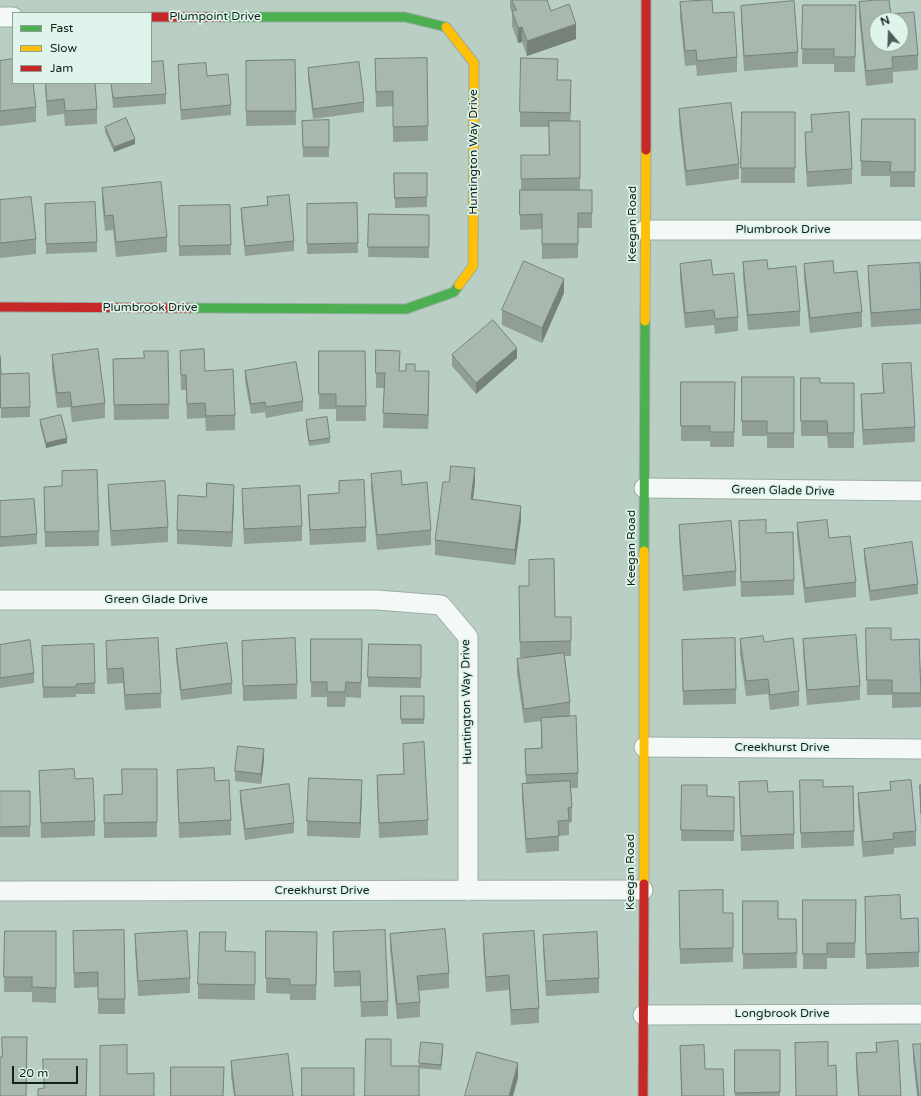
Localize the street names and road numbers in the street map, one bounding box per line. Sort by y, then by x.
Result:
street label: Plumpoint Drive [169,10,261,24]
street label: Huntington Way Drive [467,89,481,215]
street label: Keegan Road [626,186,640,262]
street label: Plumbrook Drive [735,223,831,237]
street label: Plumbrook Drive [102,301,198,315]
street label: Green Glade Drive [731,483,835,499]
street label: Keegan Road [625,510,639,586]
street label: Green Glade Drive [104,593,208,607]
street label: Huntington Way Drive [459,639,475,765]
street label: Creekhurst Drive [735,741,829,755]
street label: Keegan Road [624,834,638,910]
street label: Creekhurst Drive [275,884,369,898]
street label: Longbrook Drive [735,1007,829,1021]

